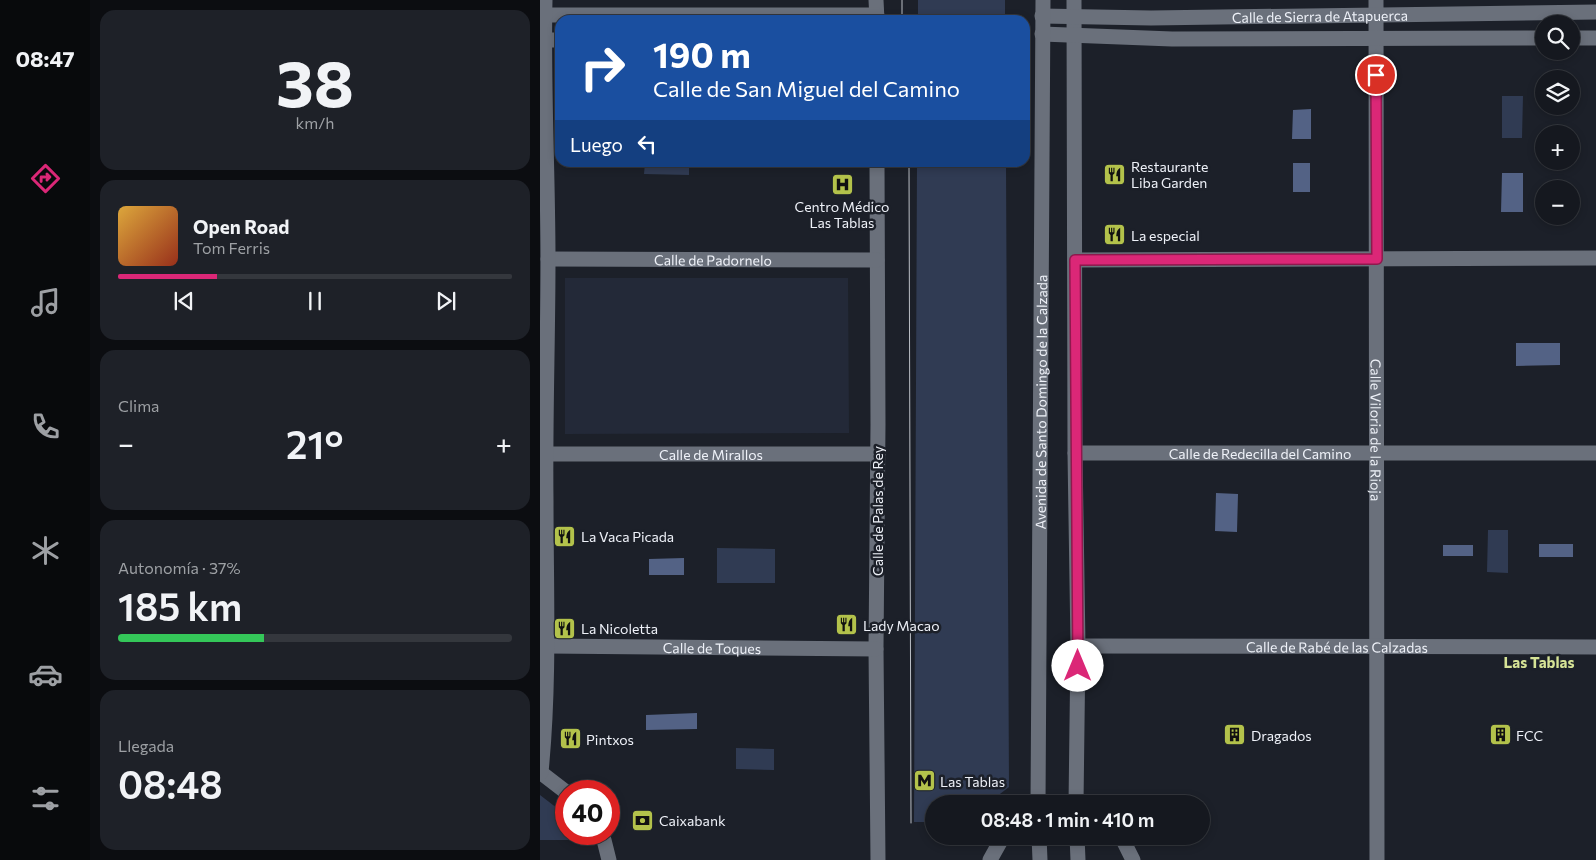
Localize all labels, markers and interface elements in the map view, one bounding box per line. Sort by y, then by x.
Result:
street label: Calle de Sierra de Atapuerca [1232,6,1408,25]
map controls [1535,15,1580,225]
button: search [1535,15,1580,60]
text: 190 m [653,32,751,75]
icon: right [570,35,635,100]
text: 38 [276,41,354,120]
text: 08:47 [15,45,75,72]
pin [1355,54,1397,96]
icon: arrive [1362,61,1390,89]
button: layers [1535,70,1580,115]
text: Calle de San Miguel del Camino [653,75,960,102]
text: km/h [296,113,334,132]
button: + [1535,125,1580,170]
icon: left [633,130,661,158]
text: Luego [570,133,623,156]
place label: Restaurante Liba Garden [1131,158,1208,191]
icon: directions [28,161,63,196]
restaurant icon: Restaurante Liba Garden [1103,162,1127,186]
hospital icon: Centro Médico Las Tablas [830,172,854,196]
button: − [1535,180,1580,225]
place label: Centro Médico Las Tablas [795,198,889,231]
text: Open Road [193,215,289,238]
restaurant icon: La especial [1103,223,1127,247]
place label: La especial [1131,227,1200,244]
text: Tom Ferris [193,238,270,257]
street label: Calle de Padornelo [654,251,772,268]
street label: Avenida de Santo Domingo de la Calzada [1031,275,1050,529]
icon: music [28,285,63,320]
icon: previous [170,287,198,315]
icon: pause [301,287,329,315]
icon: next [432,287,460,315]
street label: Calle Viloria de la Rioja [1368,359,1385,501]
text: Clima [118,396,159,415]
icon: phone [28,409,63,444]
text: 21° [286,420,343,467]
text: − [118,426,134,460]
text: + [496,426,512,460]
street label: Calle de Redecilla del Camino [1169,445,1351,462]
street label: Calle de Mirallos [659,446,763,463]
street label: Calle de Palas de Rey [869,446,886,576]
restaurant icon: La Vaca Picada [553,524,577,548]
place label: La Vaca Picada [581,528,674,545]
icon: climate [28,533,63,568]
text: Autonomía · 37% [118,558,241,577]
text: 185 km [118,582,242,629]
restaurant icon: Lady Macao [835,613,859,637]
restaurant icon: La Nicoletta [553,616,577,640]
place label: Lady Macao [863,617,940,634]
place label: La Nicoletta [581,620,658,637]
street label: Calle de Rabé de las Calzadas [1246,638,1428,655]
street label: Calle de Toques [663,639,761,656]
position arrow [1051,639,1103,691]
district label: Las Tablas [1504,653,1574,671]
icon: car [28,657,63,692]
building icon: Dragados [1223,723,1247,747]
building icon: FCC [1488,723,1512,747]
restaurant icon: Pintxos [558,727,582,751]
place label: Dragados [1251,727,1312,744]
place label: FCC [1516,727,1543,744]
place label: Pintxos [586,731,634,748]
text: Llegada [118,736,174,755]
text: 08:48 [118,760,223,807]
metro station icon: Las Tablas [912,769,936,793]
place label: Las Tablas [940,773,1005,790]
speed limit sign: 40 [555,780,620,845]
icon: filters [28,781,63,816]
bank icon: Caixabank [631,808,655,832]
text: 08:48 · 1 min · 410 m [981,808,1154,831]
place label: Caixabank [659,812,726,829]

